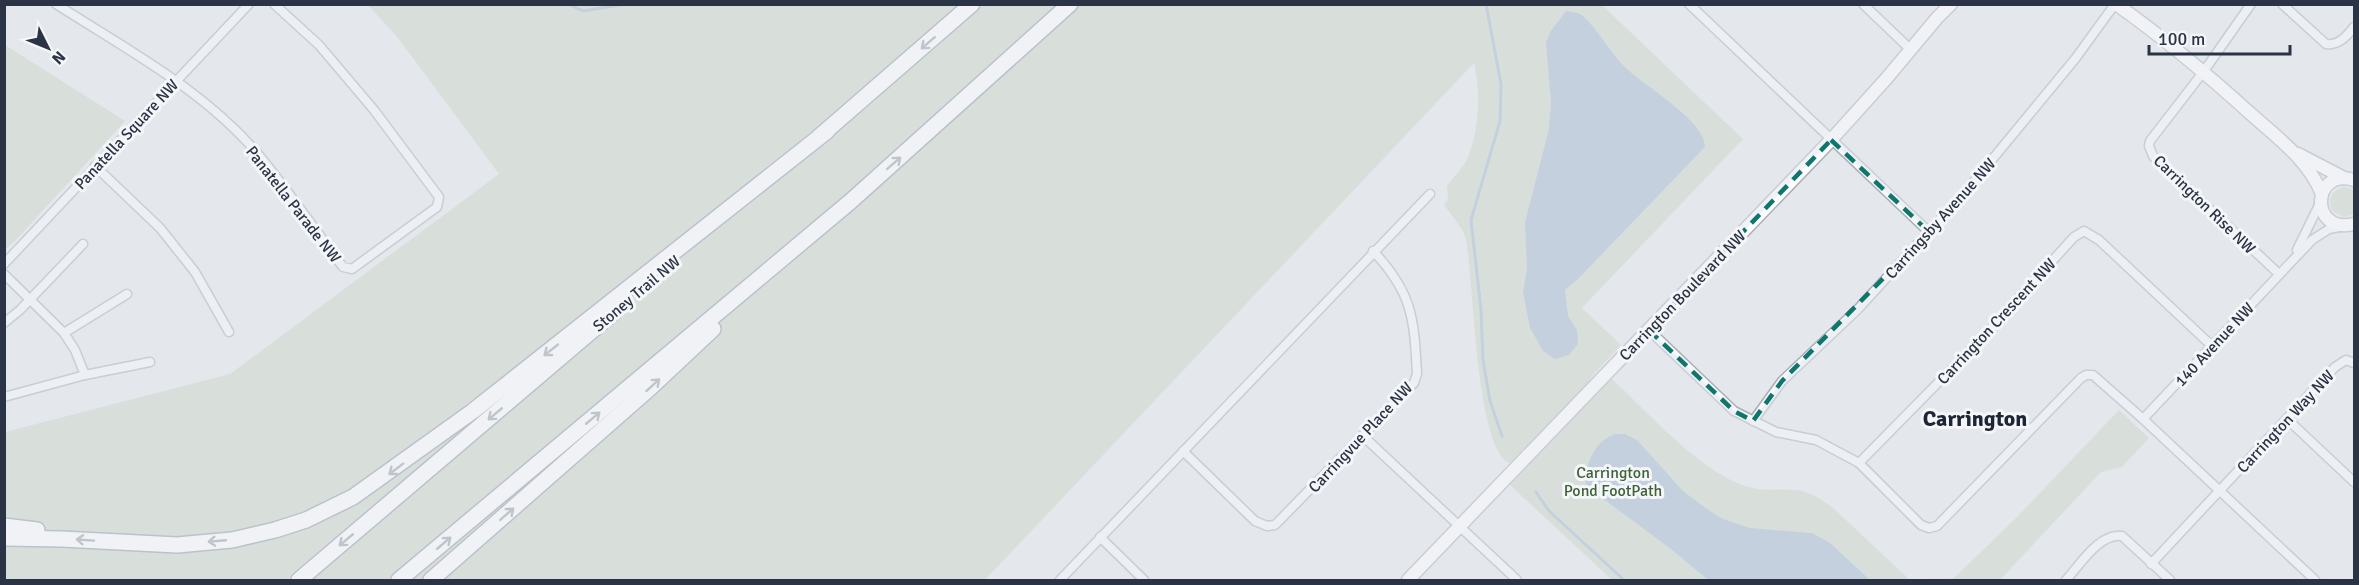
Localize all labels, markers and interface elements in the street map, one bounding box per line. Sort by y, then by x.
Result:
north arrow [18,18,78,78]
scale bar [2149,18,2290,56]
text: 100 m [2158,28,2205,50]
one-way arrow [921,36,936,50]
text: N [47,47,69,68]
street label: Panatella Square NW [70,75,183,194]
street label: Panatella Parade NW [241,142,345,267]
street label: Carrington Rise NW [2149,151,2260,259]
street label: Carringsby Avenue NW [1881,154,2001,283]
one-way arrow [886,156,902,169]
street label: Carrington Boulevard NW [1615,226,1751,365]
street label: Stoney Trail NW [589,251,685,336]
street label: Carrington Crescent NW [1933,254,2061,389]
street label: 140 Avenue NW [2171,298,2259,391]
one-way arrow [543,343,559,356]
street label: Carrington Way NW [2233,366,2339,477]
one-way arrow [645,378,660,392]
street label: Carringvue Place NW [1304,378,1417,497]
district label: Carrington [1923,405,2027,432]
one-way arrow [487,407,502,421]
one-way arrow [585,411,601,424]
one-way arrow [388,462,404,475]
park label: Carrington Pond FootPath [1564,463,1662,501]
one-way arrow [499,507,514,521]
one-way arrow [76,534,96,545]
one-way arrow [338,534,354,547]
one-way arrow [208,536,228,547]
one-way arrow [436,536,451,550]

